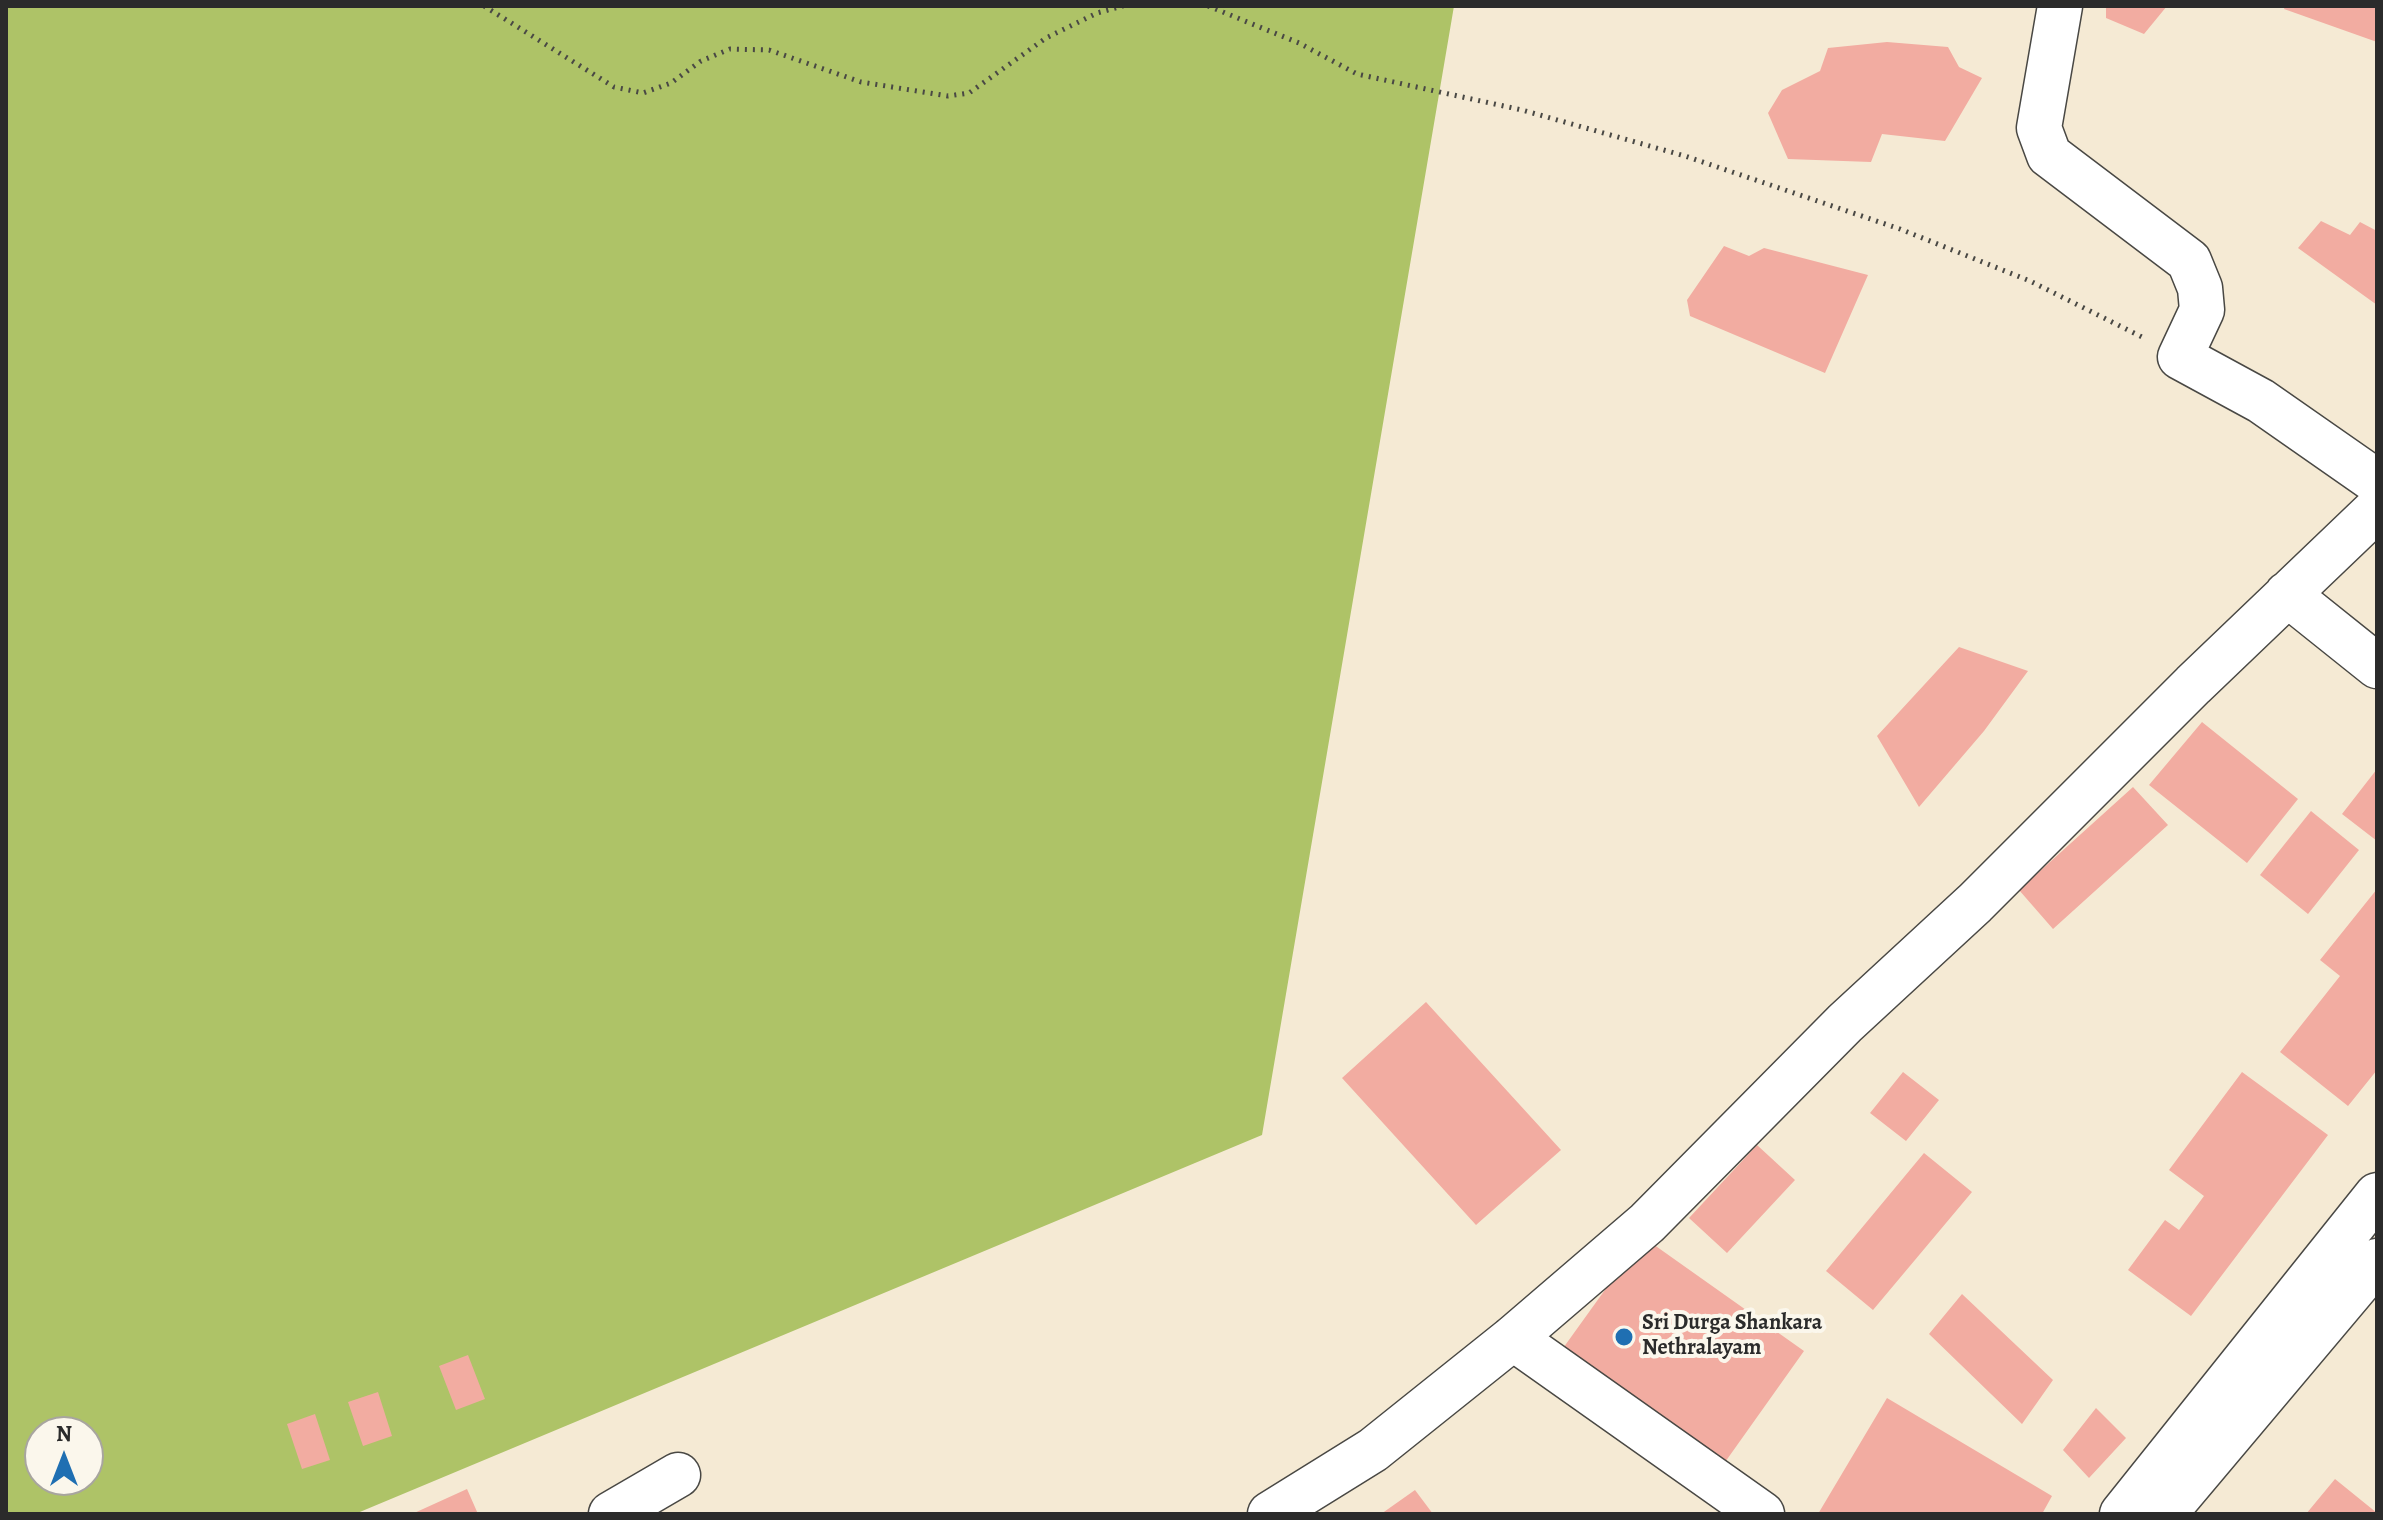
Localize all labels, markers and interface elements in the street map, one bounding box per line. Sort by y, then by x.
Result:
place label: Sri Durga Shankara Nethralayam [1642,1311,1822,1362]
marker: Sri Durga Shankara Nethralayam [1613,1326,1635,1348]
north arrow [24,1416,104,1496]
text: N [56,1419,72,1449]

